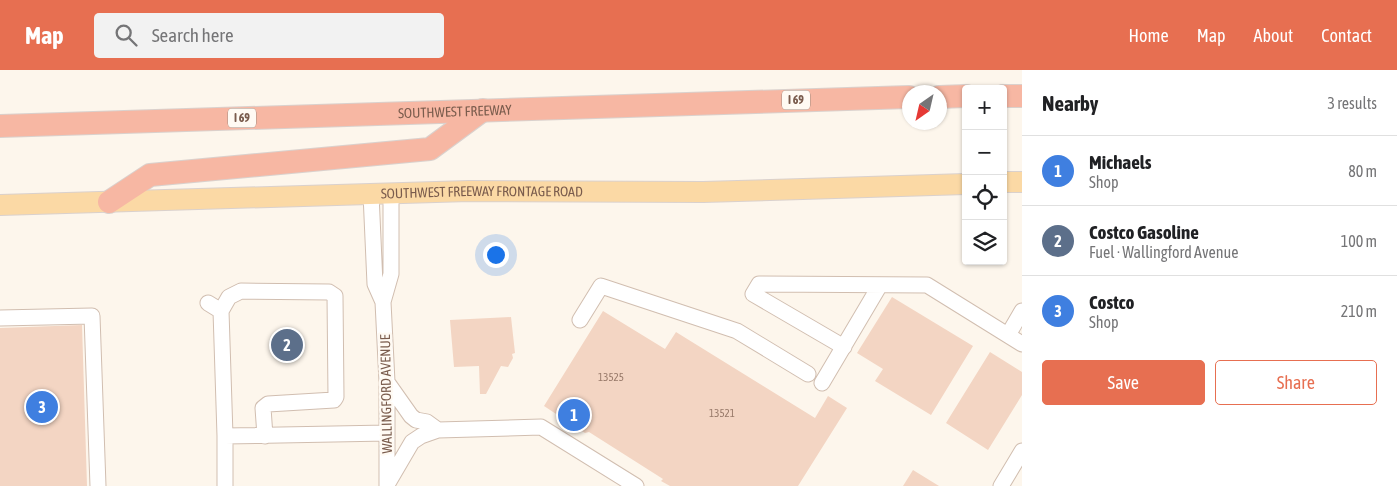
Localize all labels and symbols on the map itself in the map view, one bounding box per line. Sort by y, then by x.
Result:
north arrow [902,85,947,130]
road number: I 69 [782,90,810,110]
street label: SOUTHWEST FREEWAY [398,102,513,121]
road number: I 69 [228,108,256,128]
street label: SOUTHWEST FREEWAY FRONTAGE ROAD [381,183,583,202]
your location [483,242,509,268]
pin: 2 [271,326,303,364]
street label: WALLINGFORD AVENUE [377,334,395,454]
house number: 13525 [598,371,624,383]
pin: 3 [26,388,58,426]
pin: 1 [558,396,590,434]
house number: 13521 [709,407,735,419]

